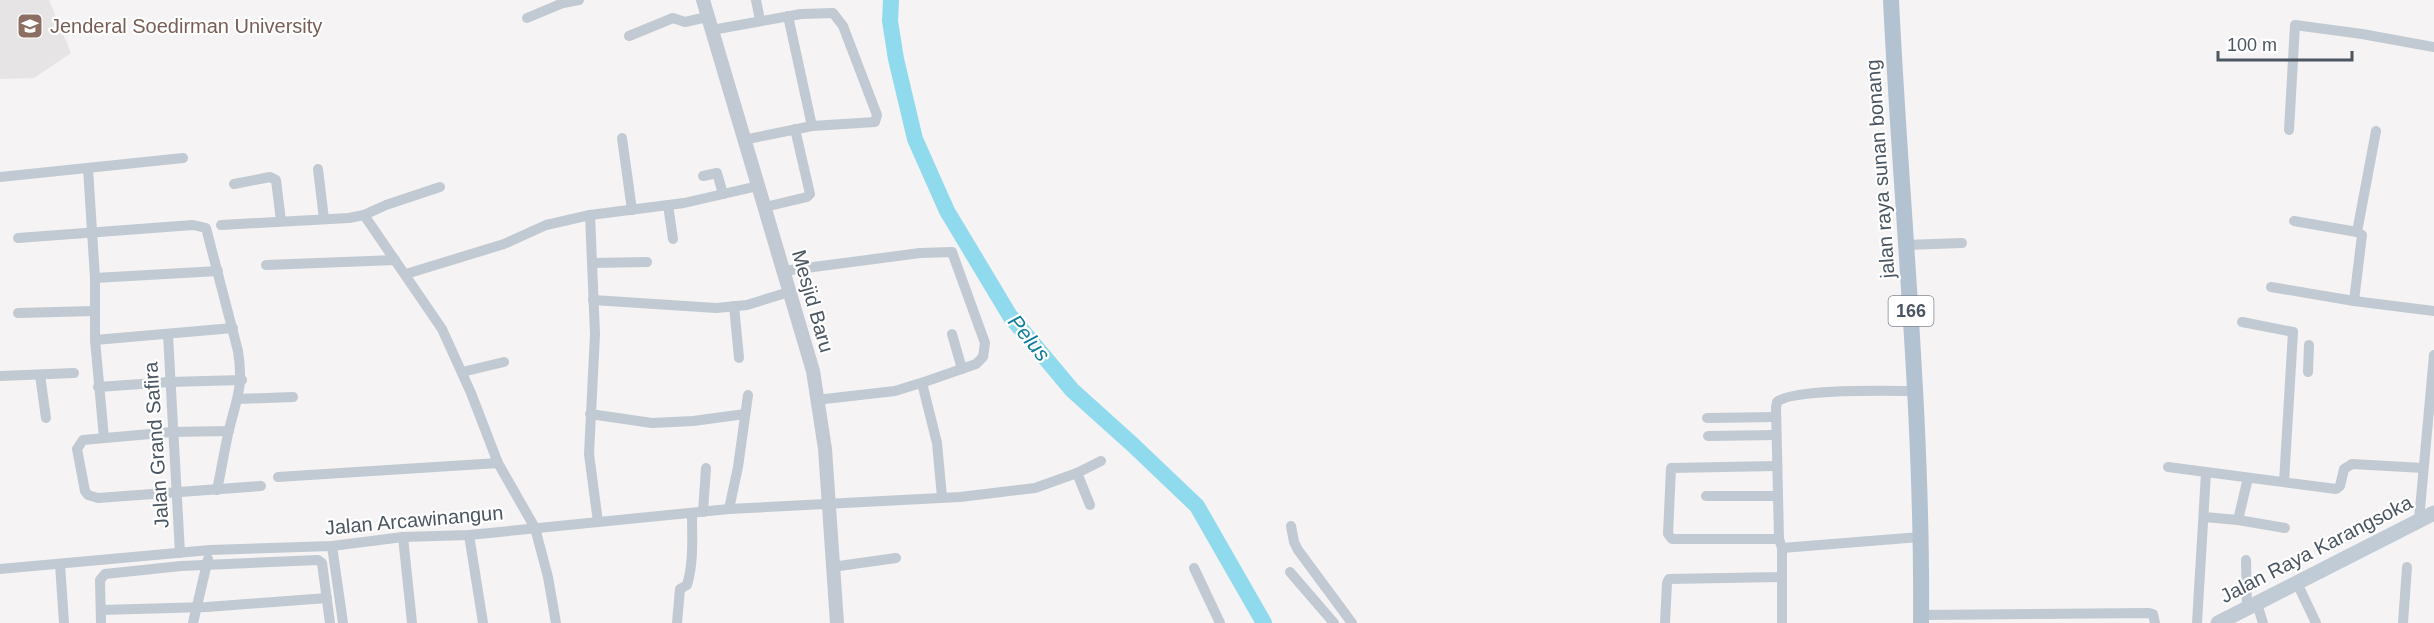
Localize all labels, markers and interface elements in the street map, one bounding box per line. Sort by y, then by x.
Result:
school or university icon: Jenderal Soedirman University [15,11,45,41]
place label: Jenderal Soedirman University [50,15,322,37]
scale bar [2218,24,2352,62]
text: 100 m [2227,35,2277,55]
street label: jalan raya sunan bonang [1861,59,1899,280]
street label: Mesjid Baru [788,247,838,355]
road number: 166 [1888,296,1934,326]
water label: Pelus [1004,310,1055,366]
street label: Jalan Grand Safira [139,360,173,529]
street label: Jalan Raya Karangsoka [2216,491,2416,607]
street label: Jalan Arcawinangun [324,501,504,539]

